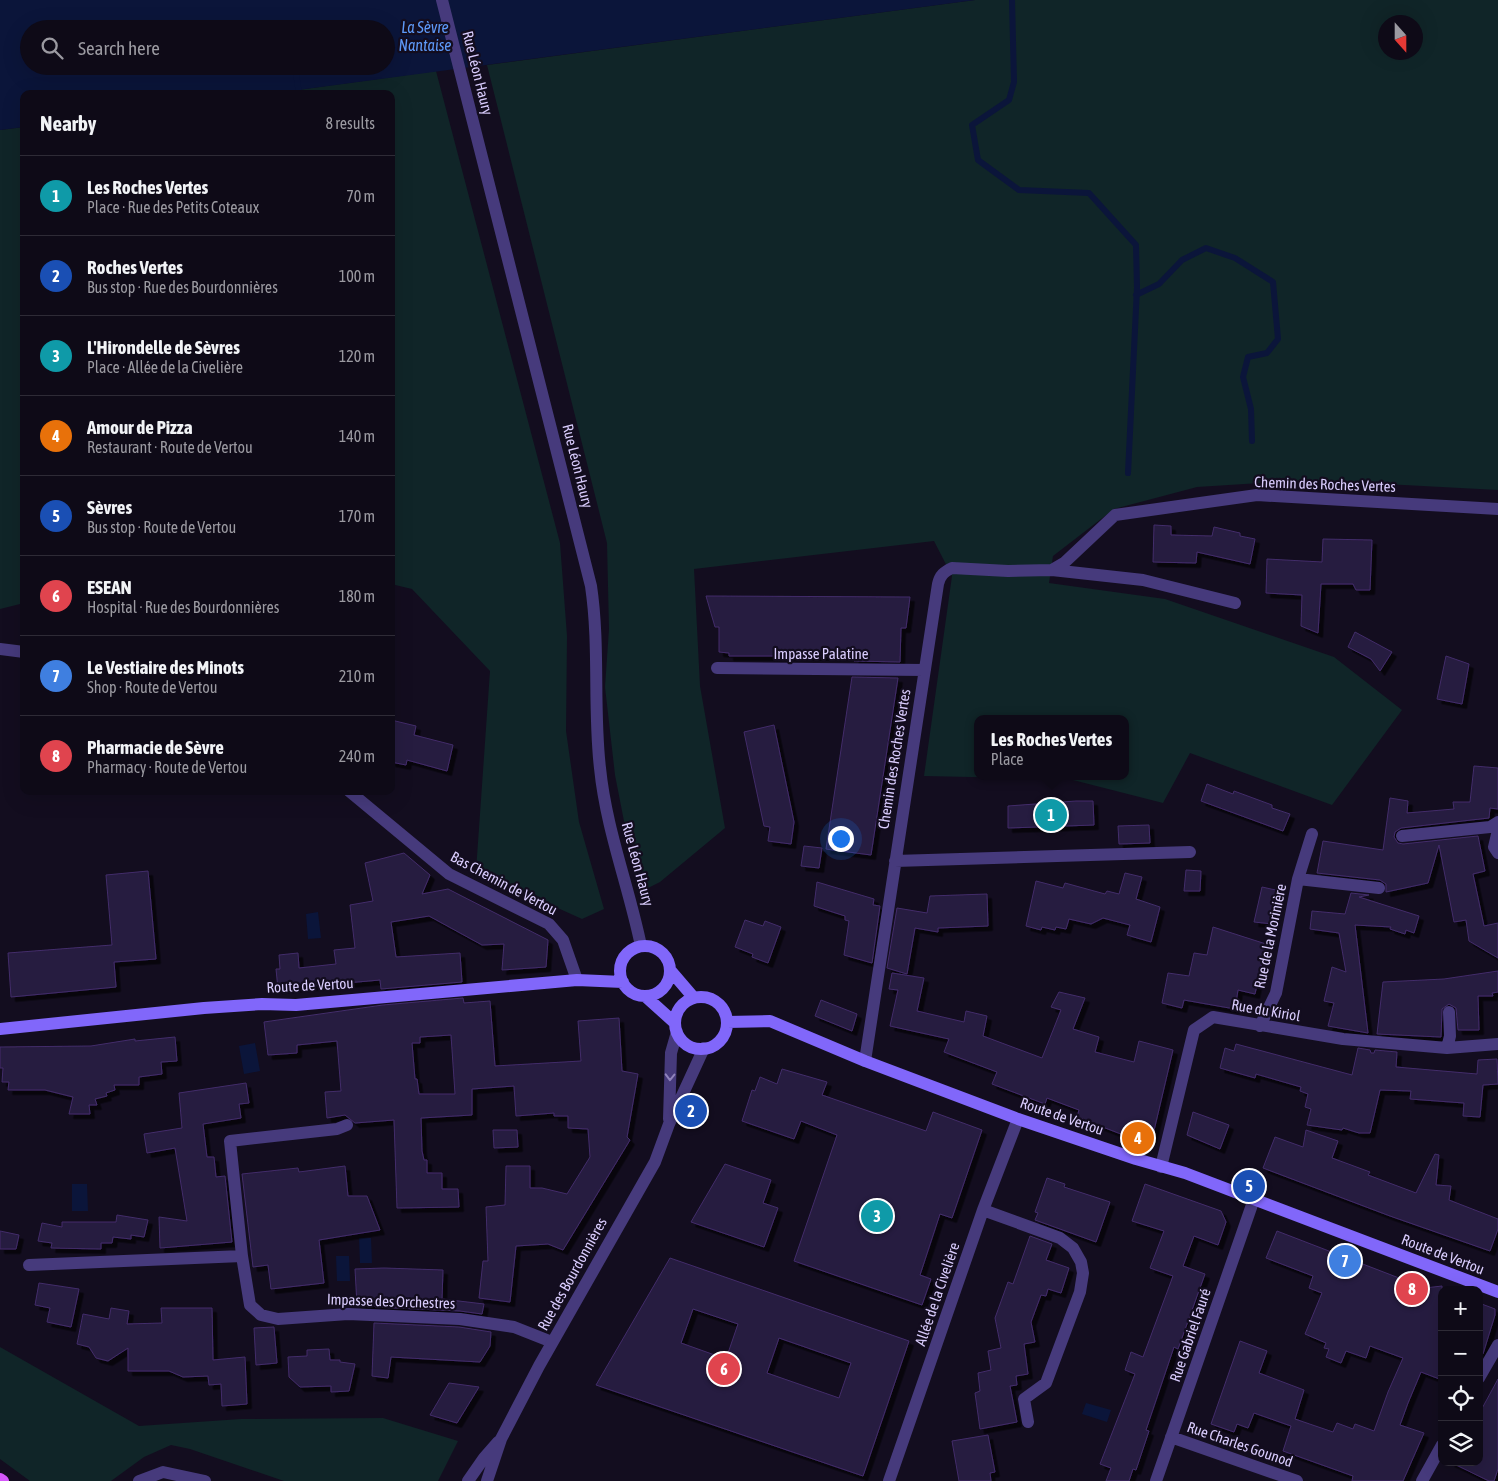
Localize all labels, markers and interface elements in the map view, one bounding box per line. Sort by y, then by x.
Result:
north arrow [1378,15,1423,60]
water label: La Sèvre Nantaise [398,18,452,54]
search box [20,20,395,75]
street label: Rue Léon Haury [459,29,497,117]
icon: search [38,34,66,62]
text: Search here [78,37,160,59]
text: Nearby [40,111,96,135]
text: 8 results [325,114,375,132]
text: Les Roches Vertes [87,176,208,198]
text: 1 [52,187,60,205]
text: 70 m [346,187,375,205]
text: Place · Rue des Petits Coteaux [87,198,259,216]
text: Roches Vertes [87,256,183,278]
text: 2 [52,267,60,285]
text: 100 m [339,267,375,285]
text: Bus stop · Rue des Bourdonnières [87,278,278,296]
text: L'Hirondelle de Sèvres [87,336,240,358]
text: 3 [52,347,60,365]
text: 120 m [339,347,375,365]
text: Place · Allée de la Civelière [87,358,243,376]
text: Amour de Pizza [87,416,193,438]
street label: Rue Léon Haury [559,422,597,510]
text: 4 [52,427,60,445]
text: 140 m [339,427,375,445]
text: Restaurant · Route de Vertou [87,438,253,456]
street label: Chemin des Roches Vertes [1254,473,1396,495]
text: Sèvres [87,496,132,518]
text: 5 [52,507,60,525]
text: 170 m [339,507,375,525]
text: Bus stop · Route de Vertou [87,518,236,536]
text: ESEAN [87,576,132,598]
text: 6 [52,587,60,605]
text: 180 m [339,587,375,605]
text: Hospital · Rue des Bourdonnières [87,598,279,616]
street label: Impasse Palatine [774,645,869,662]
text: Le Vestiaire des Minots [87,656,244,678]
text: 7 [52,667,60,685]
text: 210 m [339,667,375,685]
text: Shop · Route de Vertou [87,678,217,696]
street label: Chemin des Roches Vertes [875,688,913,830]
popup [974,715,1129,780]
text: Les Roches Vertes [991,728,1112,750]
text: Pharmacie de Sèvre [87,736,224,758]
text: 8 [52,747,60,765]
text: 240 m [339,747,375,765]
text: Place [991,750,1024,768]
text: Pharmacy · Route de Vertou [87,758,247,776]
pin: 1 [1035,796,1067,834]
street label: Rue Léon Haury [619,820,657,908]
your location [828,826,854,852]
street label: Bas Chemin de Vertou [448,848,560,918]
street label: Rue de la Morinière [1251,882,1289,990]
street label: Route de Vertou [266,974,354,996]
street label: Rue du Kiriol [1230,996,1302,1024]
one-way arrow [665,1074,675,1082]
pin: 2 [675,1092,707,1130]
street label: Route de Vertou [1018,1094,1106,1138]
pin: 4 [1122,1119,1154,1157]
pin: 5 [1233,1167,1265,1205]
pin: 3 [861,1197,893,1235]
street label: Rue des Bourdonnières [534,1215,610,1333]
street label: Route de Vertou [1399,1230,1487,1278]
street label: Allée de la Civelière [911,1240,963,1348]
pin: 7 [1329,1242,1361,1280]
pin: 8 [1396,1270,1428,1308]
street label: Rue Gabriel Fauré [1166,1286,1214,1384]
map controls [1438,1286,1483,1466]
button: + [1438,1286,1483,1331]
street label: Impasse des Orchestres [327,1290,455,1312]
button: − [1438,1331,1483,1376]
pin: 6 [708,1350,740,1388]
button: locate [1438,1376,1483,1421]
street label: Rue Charles Gounod [1185,1418,1295,1470]
button: layers [1438,1421,1483,1466]

